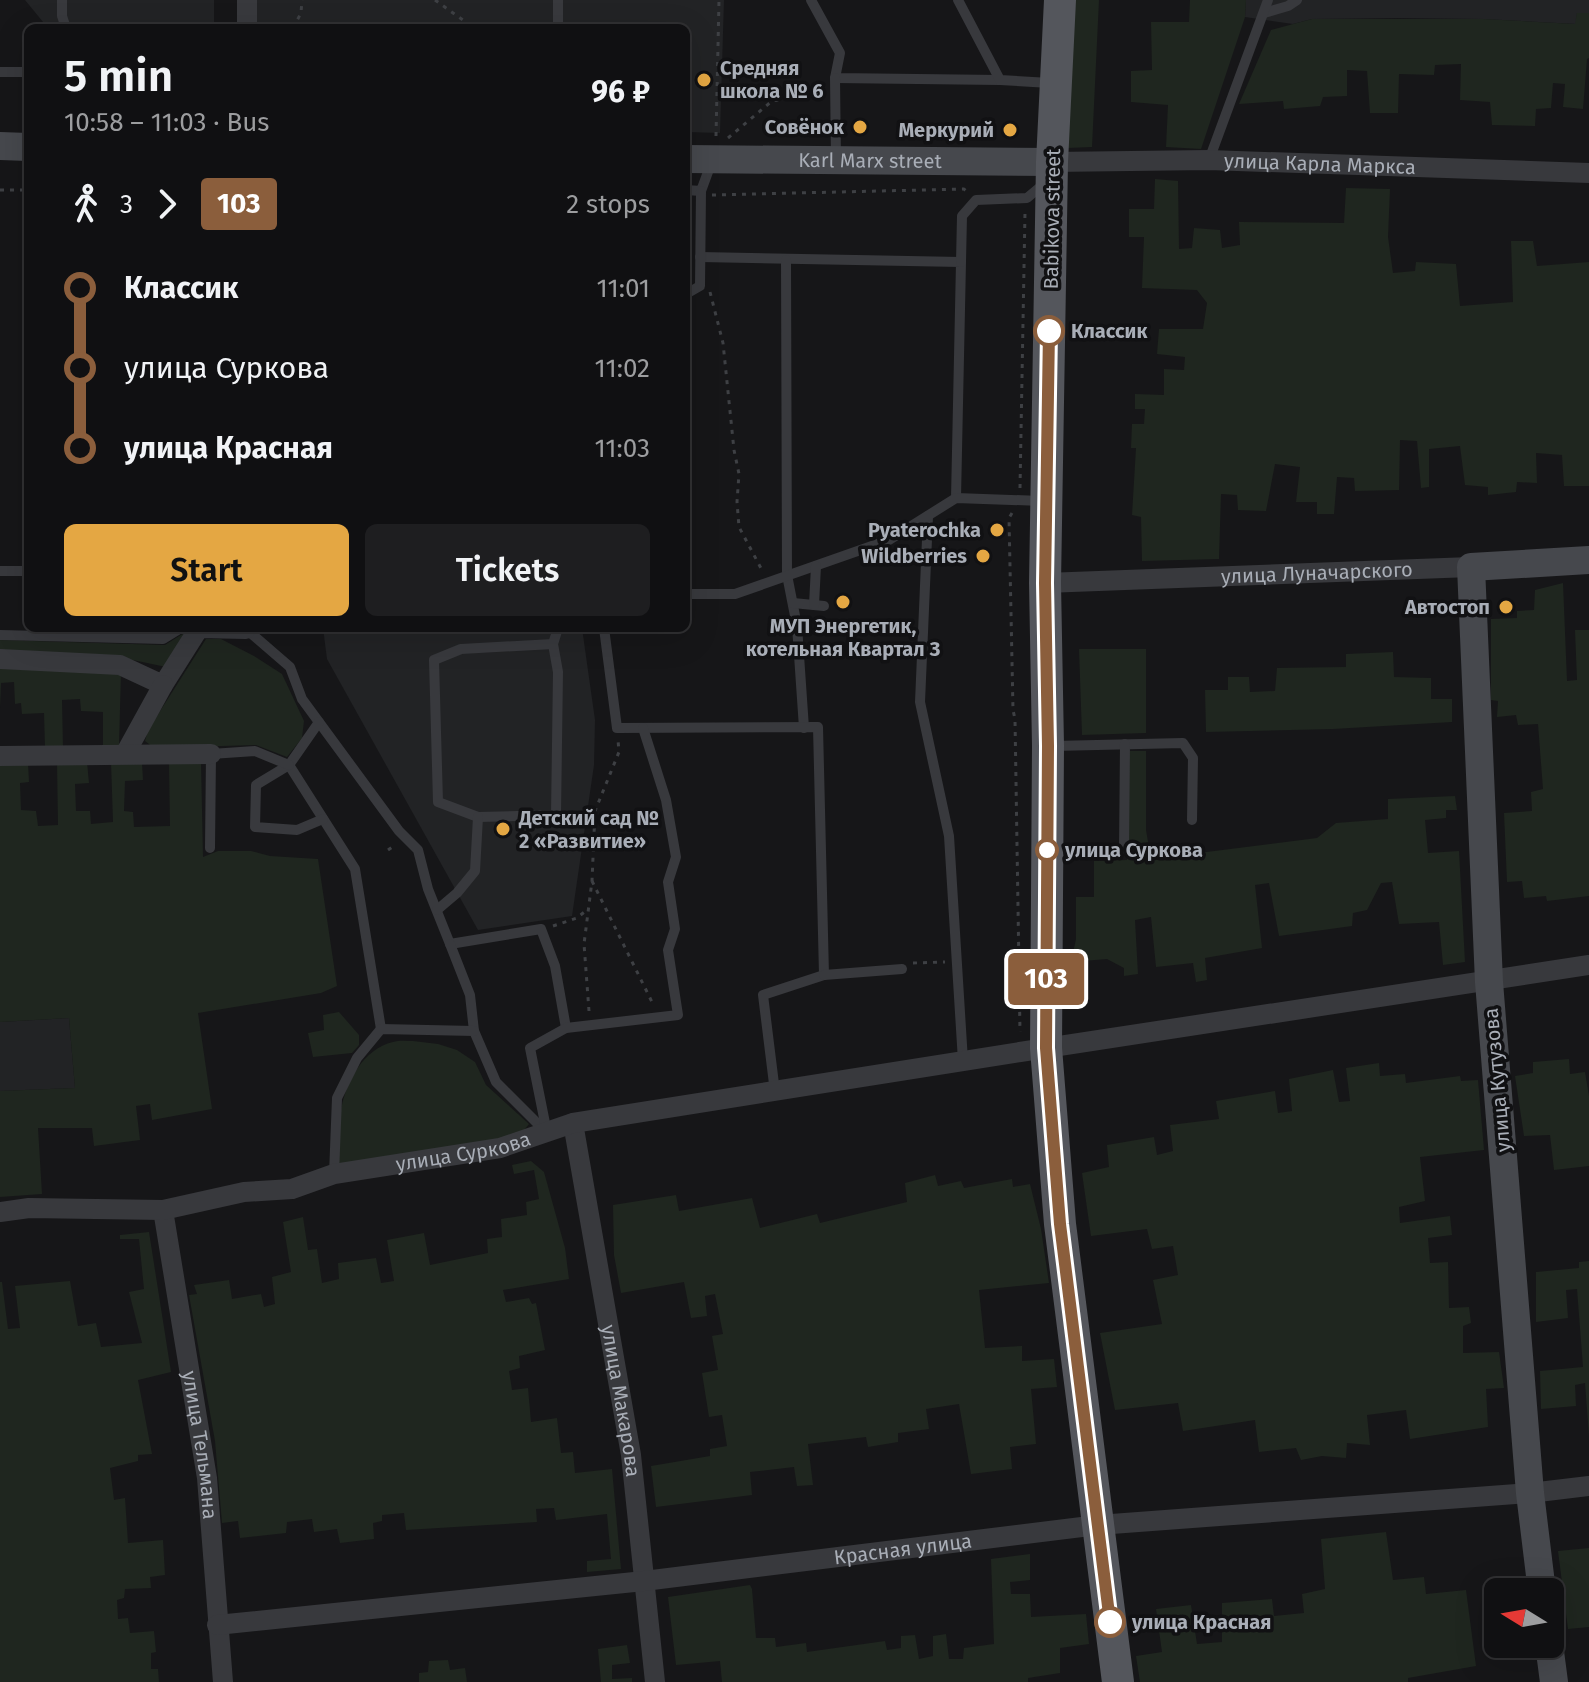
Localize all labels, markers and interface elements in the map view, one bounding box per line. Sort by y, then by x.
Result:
text: 5 min [64,50,173,103]
place label: Средняя школа № 6 [720,56,824,103]
marker: Средняя школа № 6 [695,71,713,89]
text: 96 ₽ [591,74,650,110]
text: 10:58 – 11:03 · Bus [64,107,269,138]
place label: Совёнок [765,115,845,139]
marker: Совёнок [851,118,869,136]
place label: Меркурий [898,118,994,142]
marker: Меркурий [1001,121,1019,139]
street label: Karl Marx street [798,148,943,173]
street label: Babikova street [1039,148,1065,290]
street label: улица Карла Маркса [1224,149,1416,179]
icon: walk [64,182,108,226]
icon: forward [145,182,189,226]
text: 103 [217,187,261,220]
text: 3 [120,189,133,220]
text: 2 stops [566,189,650,220]
text: Классик [124,270,239,306]
text: 11:01 [596,273,650,304]
marker: Классик [1034,316,1064,346]
place label: Классик [1071,319,1148,343]
text: улица Суркова [124,350,329,386]
text: 11:02 [595,353,650,384]
text: улица Красная [124,430,333,466]
text: 11:03 [594,433,650,464]
place label: Pyaterochka [868,518,981,542]
marker: Pyaterochka [988,521,1006,539]
button: Start [64,524,349,616]
button: Tickets [365,524,650,616]
place label: Wildberries [861,544,967,568]
marker: Wildberries [974,547,992,565]
street label: улица Луначарского [1220,557,1413,588]
marker: МУП Энергетик, котельная Квартал З [834,593,852,611]
place label: Автостоп [1404,595,1490,619]
marker: Автостоп [1497,598,1515,616]
place label: МУП Энергетик, котельная Квартал З [746,614,940,661]
place label: Детский сад № 2 «Развитие» [518,806,659,853]
marker: Детский сад № 2 «Развитие» [494,820,512,838]
place label: улица Суркова [1064,838,1203,862]
marker: улица Суркова [1036,839,1058,861]
line badge: 103 [1000,953,1092,1005]
text: 103 [1024,962,1068,995]
street label: улица Кутузова [1479,1007,1515,1153]
street label: улица Суркова [394,1126,534,1176]
street label: улица Макарова [596,1323,645,1478]
street label: улица Тельмана [178,1369,222,1520]
street label: Красная улица [832,1529,973,1569]
north arrow [1484,1578,1564,1658]
map controls [1484,1578,1564,1658]
marker: улица Красная [1095,1607,1125,1637]
place label: улица Красная [1131,1610,1271,1634]

